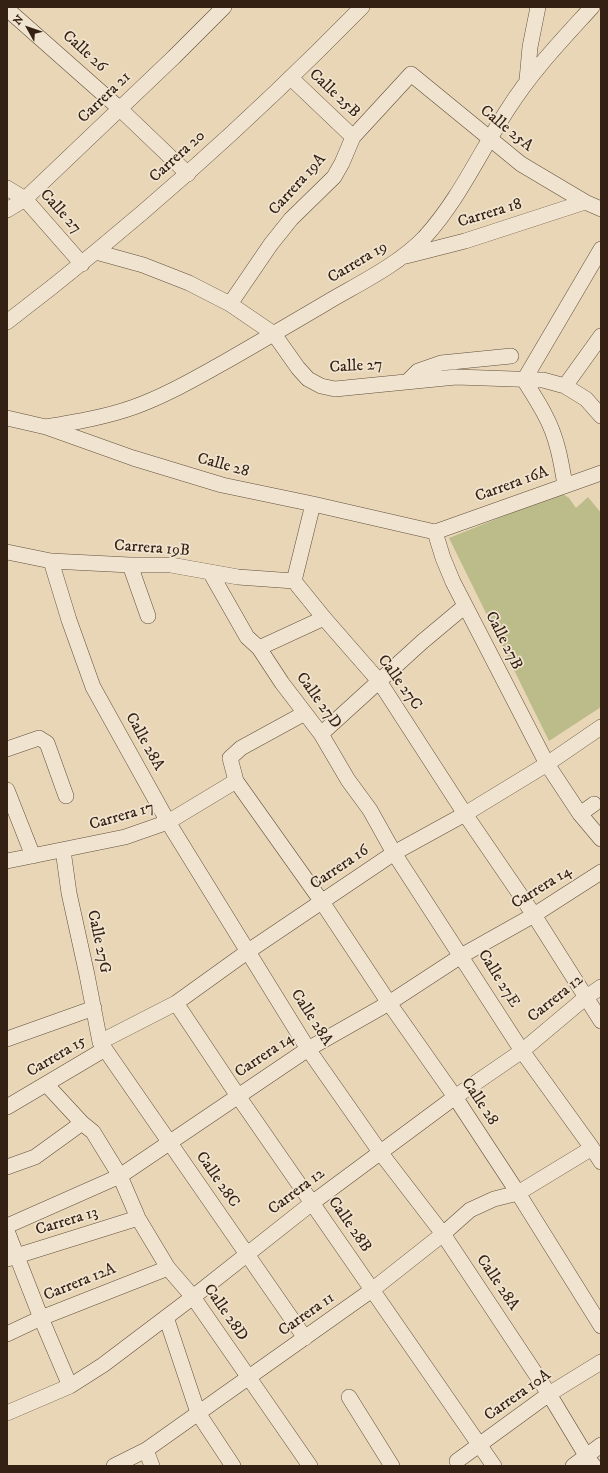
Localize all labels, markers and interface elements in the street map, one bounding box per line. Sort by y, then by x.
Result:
north arrow [8,8,48,48]
text: N [11,12,27,28]
street label: Calle 26 [58,27,110,77]
street label: Calle 25B [304,66,364,122]
street label: Carrera 21 [75,68,135,128]
street label: Calle 25A [475,102,537,156]
street label: Carrera 20 [146,127,210,187]
street label: Carrera 19A [265,150,331,220]
street label: Calle 27 [35,186,85,238]
street label: Carrera 18 [456,195,524,233]
street label: Carrera 19 [325,238,391,288]
street label: Calle 27 [329,356,383,378]
street label: Calle 28 [195,450,251,482]
street label: Carrera 16A [473,463,551,507]
street label: Carrera 19B [113,537,191,561]
street label: Calle 27B [480,609,526,673]
street label: Calle 27C [373,652,425,714]
street label: Calle 27D [291,669,345,733]
street label: Calle 28A [120,710,168,774]
street label: Carrera 17 [87,799,157,835]
street label: Carrera 16 [307,842,373,894]
street label: Carrera 14 [508,862,576,914]
street label: Calle 27G [82,909,114,975]
street label: Calle 27E [473,947,523,1011]
street label: Carrera 12 [524,971,588,1027]
street label: Calle 28A [286,986,336,1050]
street label: Carrera 14 [232,1029,298,1083]
street label: Carrera 15 [24,1032,90,1082]
street label: Calle 28 [456,1075,502,1129]
street label: Calle 28C [191,1148,243,1212]
street label: Carrera 12 [265,1165,329,1219]
street label: Calle 28B [323,1194,375,1256]
street label: Carrera 13 [34,1203,100,1241]
street label: Calle 28A [471,1251,523,1315]
street label: Carrera 12A [41,1260,119,1306]
street label: Calle 28D [199,1281,251,1345]
street label: Carrera 11 [275,1289,339,1341]
street label: Carrera 10A [481,1366,555,1426]

